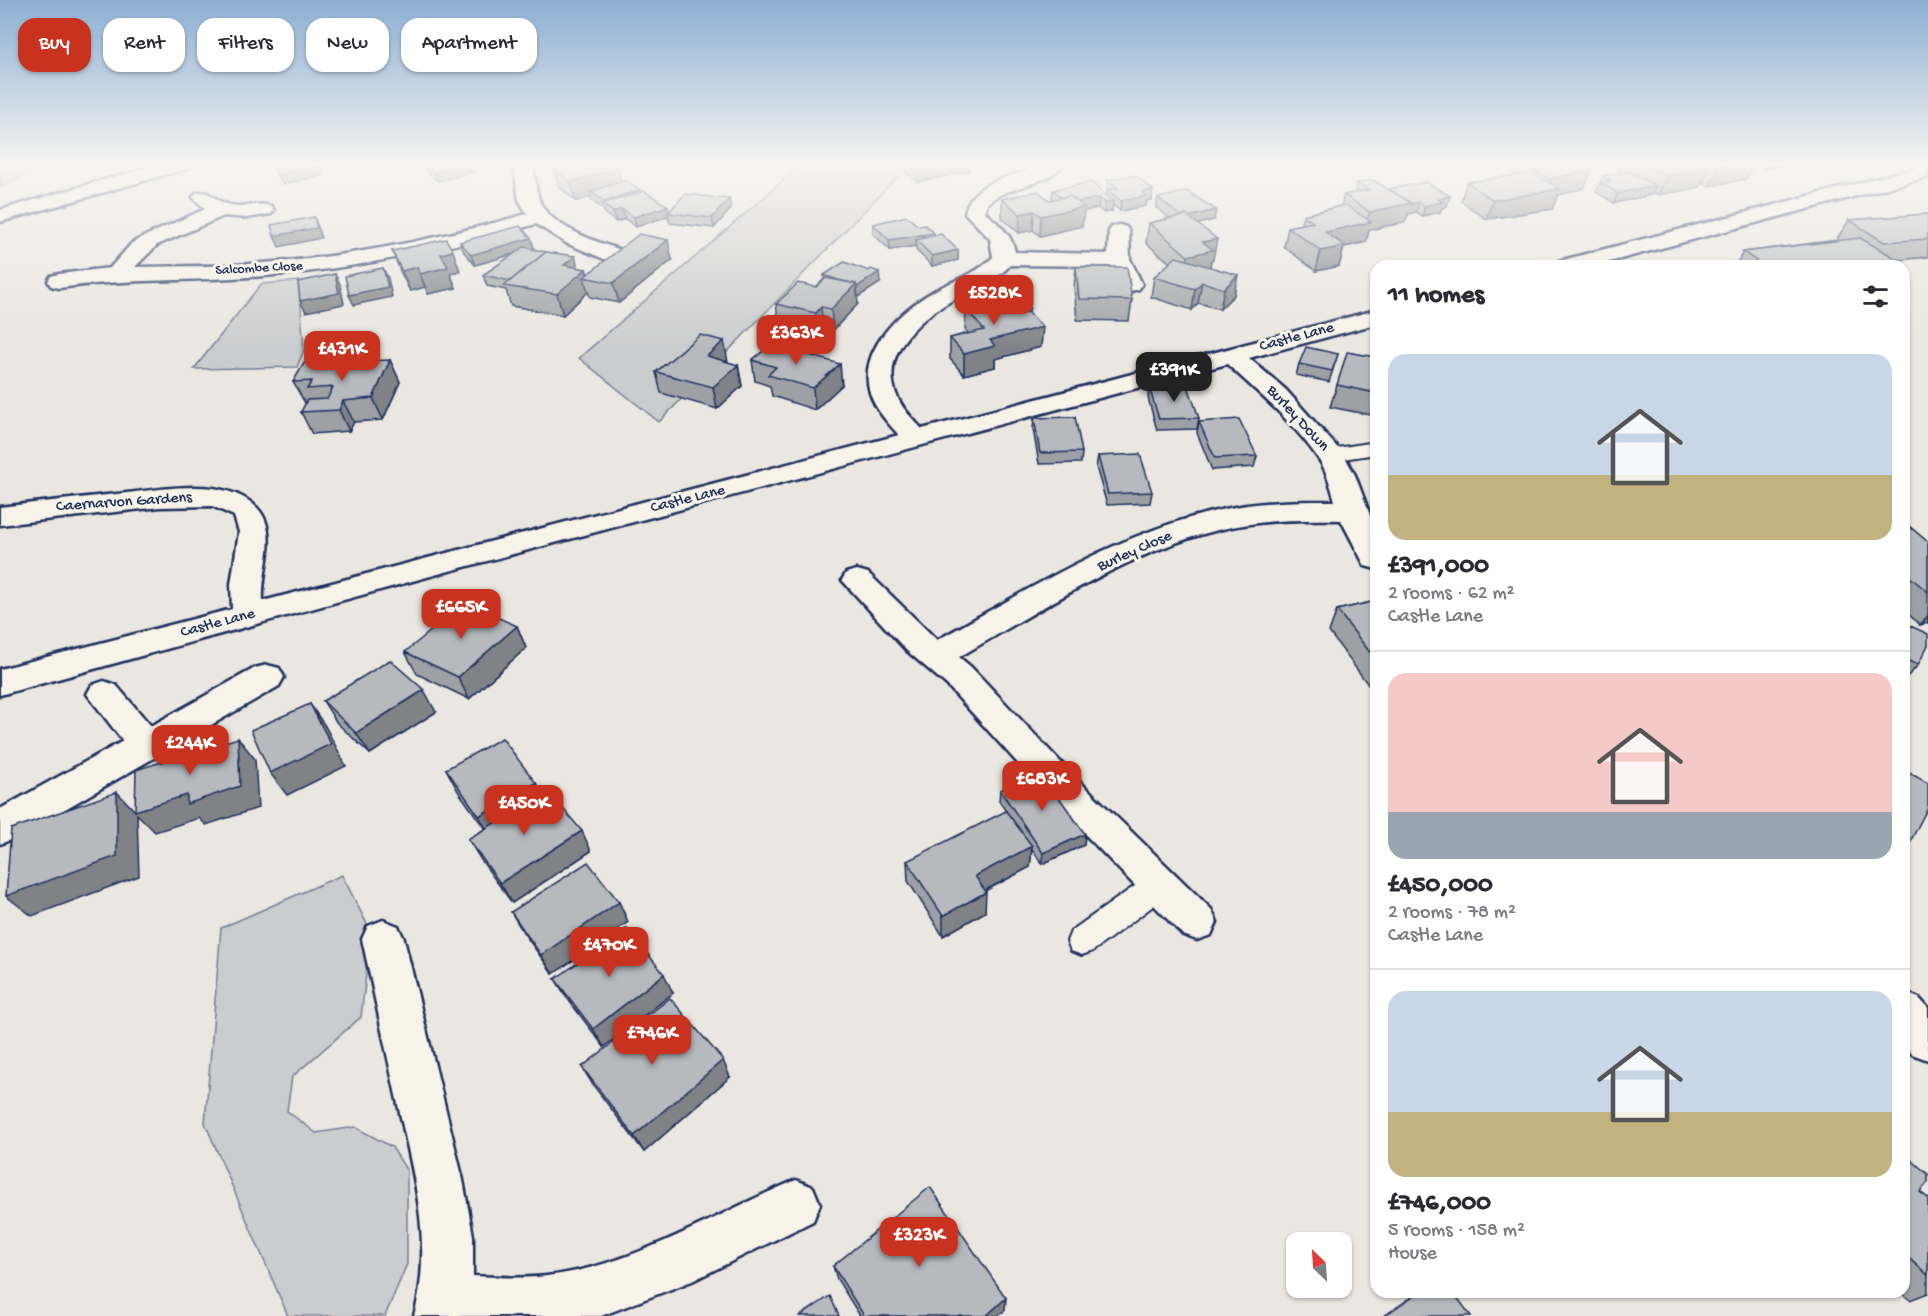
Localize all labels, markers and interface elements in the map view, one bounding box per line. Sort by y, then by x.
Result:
chip: Buy [18,18,91,72]
chip: Rent [103,18,185,72]
chip: Filters [197,18,294,72]
chip: New [306,18,389,72]
chip: Apartment [401,18,537,72]
street label: Salcombe Close [215,258,304,280]
pin: £528K [952,275,1036,326]
icon: filters [1859,280,1892,313]
text: 11 homes [1388,281,1484,312]
text: £528K [968,283,1020,306]
pin: £363K [754,315,838,366]
street label: Castle Lane [1258,319,1337,357]
text: £363K [771,323,821,346]
pin: £431K [300,331,384,382]
text: £431K [318,339,366,362]
pin: £391K [1132,352,1216,403]
text: £391K [1150,360,1198,383]
street label: Burley Down [1261,381,1333,456]
icon: home [1586,393,1694,501]
street label: Castle Lane [649,481,728,518]
street label: Caernarvon Gardens [55,489,194,517]
street label: Burley Close [1094,527,1176,577]
text: £391,000 [1388,552,1489,583]
text: 2 rooms · 62 m² [1388,583,1515,606]
pin: £665K [419,589,503,640]
text: £665K [436,597,486,620]
street label: Castle Lane [179,605,258,643]
text: Castle Lane [1388,606,1483,629]
icon: home [1586,712,1694,820]
pin: £244K [148,725,232,776]
text: £244K [166,733,214,756]
pin: £683K [1000,761,1084,812]
text: £683K [1016,769,1068,792]
pin: £450K [482,785,566,836]
text: £450K [498,793,550,816]
text: £450,000 [1388,871,1493,902]
text: 2 rooms · 78 m² [1388,902,1516,925]
text: Castle Lane [1388,925,1483,948]
pin: £470K [567,927,651,978]
text: £470K [583,935,635,958]
pin: £746K [610,1015,694,1066]
text: £746K [627,1023,677,1046]
icon: home [1586,1030,1694,1138]
text: £746,000 [1388,1189,1491,1220]
pin: £323K [877,1217,961,1268]
text: 5 rooms · 158 m² [1388,1220,1525,1243]
text: £323K [894,1225,944,1248]
north arrow [1286,1232,1352,1298]
map controls [1286,1232,1352,1298]
text: House [1388,1243,1437,1266]

